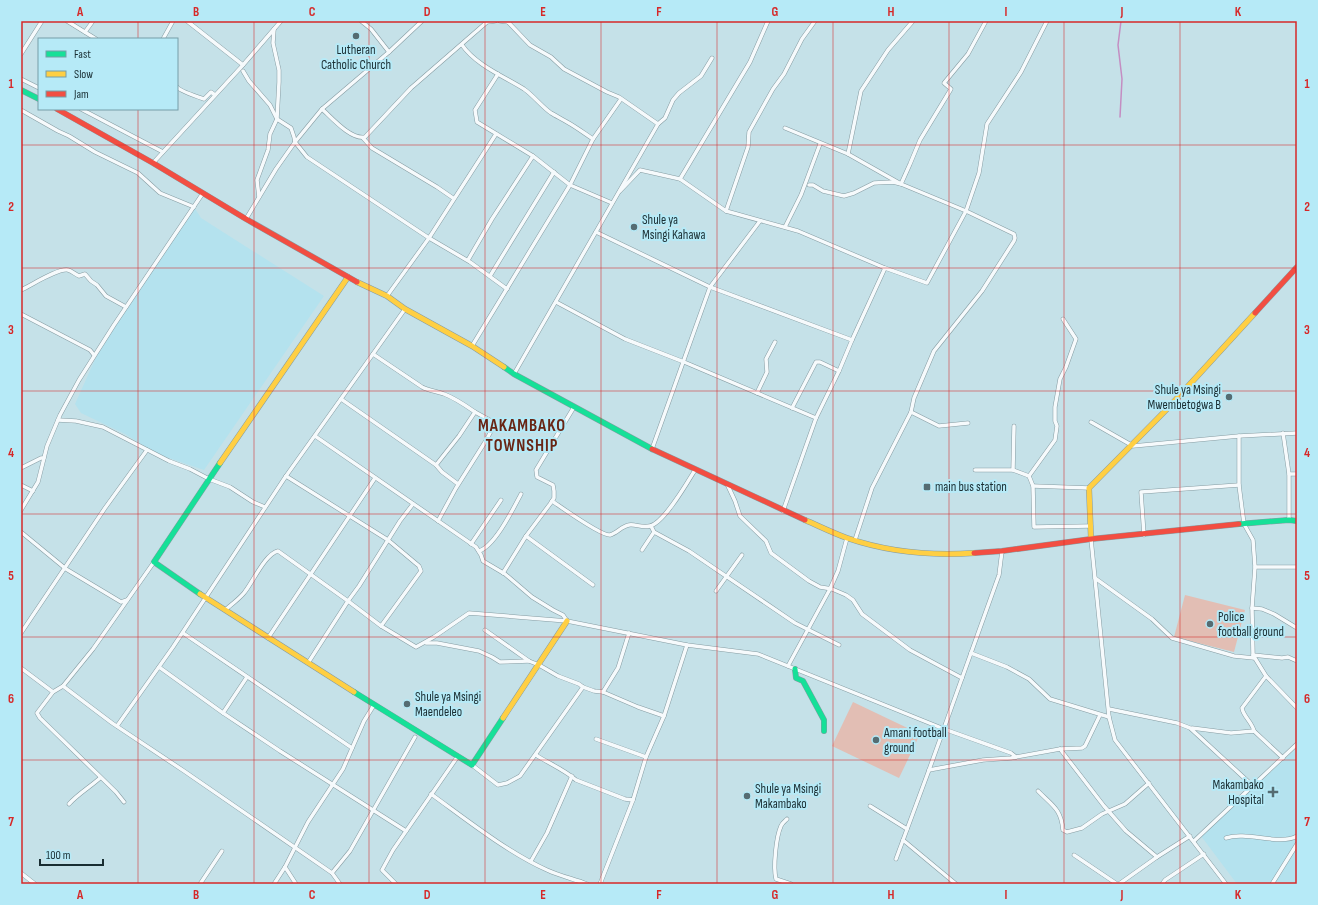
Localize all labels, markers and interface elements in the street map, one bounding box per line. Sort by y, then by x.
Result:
text: A [76,4,84,20]
text: B [193,4,199,20]
text: C [309,4,316,20]
text: D [424,4,431,20]
text: E [540,4,546,20]
text: F [656,4,662,20]
text: G [772,4,779,20]
text: H [888,4,895,20]
text: I [1005,4,1008,20]
text: J [1120,4,1124,20]
text: K [1235,4,1242,20]
marker: Lutheran Catholic Church [351,31,361,41]
legend [38,38,178,110]
place label: Lutheran Catholic Church [321,42,391,73]
text: Fast [74,47,91,62]
text: Slow [74,67,93,82]
text: 1 [8,76,14,92]
text: 1 [1304,76,1310,92]
text: Jam [73,87,89,102]
text: 2 [8,199,14,215]
text: 2 [1304,199,1310,215]
place label: Shule ya Msingi Kahawa [642,212,706,243]
marker: Shule ya Msingi Kahawa [629,222,639,232]
text: 3 [8,322,14,338]
text: 3 [1304,322,1310,338]
place label: Shule ya Msingi Mwembetogwa B [1148,382,1221,413]
marker: Shule ya Msingi Mwembetogwa B [1224,392,1234,402]
district label: MAKAMBAKO TOWNSHIP [478,416,566,456]
text: 4 [8,445,14,461]
text: 4 [1304,445,1310,461]
place label: main bus station [935,479,1007,495]
marker: main bus station [922,482,932,492]
text: 5 [8,568,14,584]
text: 5 [1304,568,1310,584]
place label: Police football ground [1218,609,1284,640]
marker: Police football ground [1205,619,1215,629]
place label: Shule ya Msingi Maendeleo [415,689,481,720]
text: 6 [8,691,14,707]
text: 6 [1304,691,1310,707]
marker: Shule ya Msingi Maendeleo [402,699,412,709]
place label: Amani football ground [883,725,947,756]
marker: Amani football ground [871,735,881,745]
place label: Makambako Hospital [1212,777,1264,808]
place label: Shule ya Msingi Makambako [755,781,821,812]
marker: Makambako Hospital [1267,786,1279,798]
marker: Shule ya Msingi Makambako [742,791,752,801]
text: 7 [8,814,14,830]
text: 7 [1304,814,1310,830]
scale bar [40,841,103,867]
text: 100 m [46,848,71,863]
text: A [76,887,84,903]
text: B [193,887,199,903]
text: C [309,887,316,903]
text: D [424,887,431,903]
text: E [540,887,546,903]
text: F [656,887,662,903]
text: G [772,887,779,903]
text: H [888,887,895,903]
text: I [1005,887,1008,903]
text: J [1120,887,1124,903]
text: K [1235,887,1242,903]

